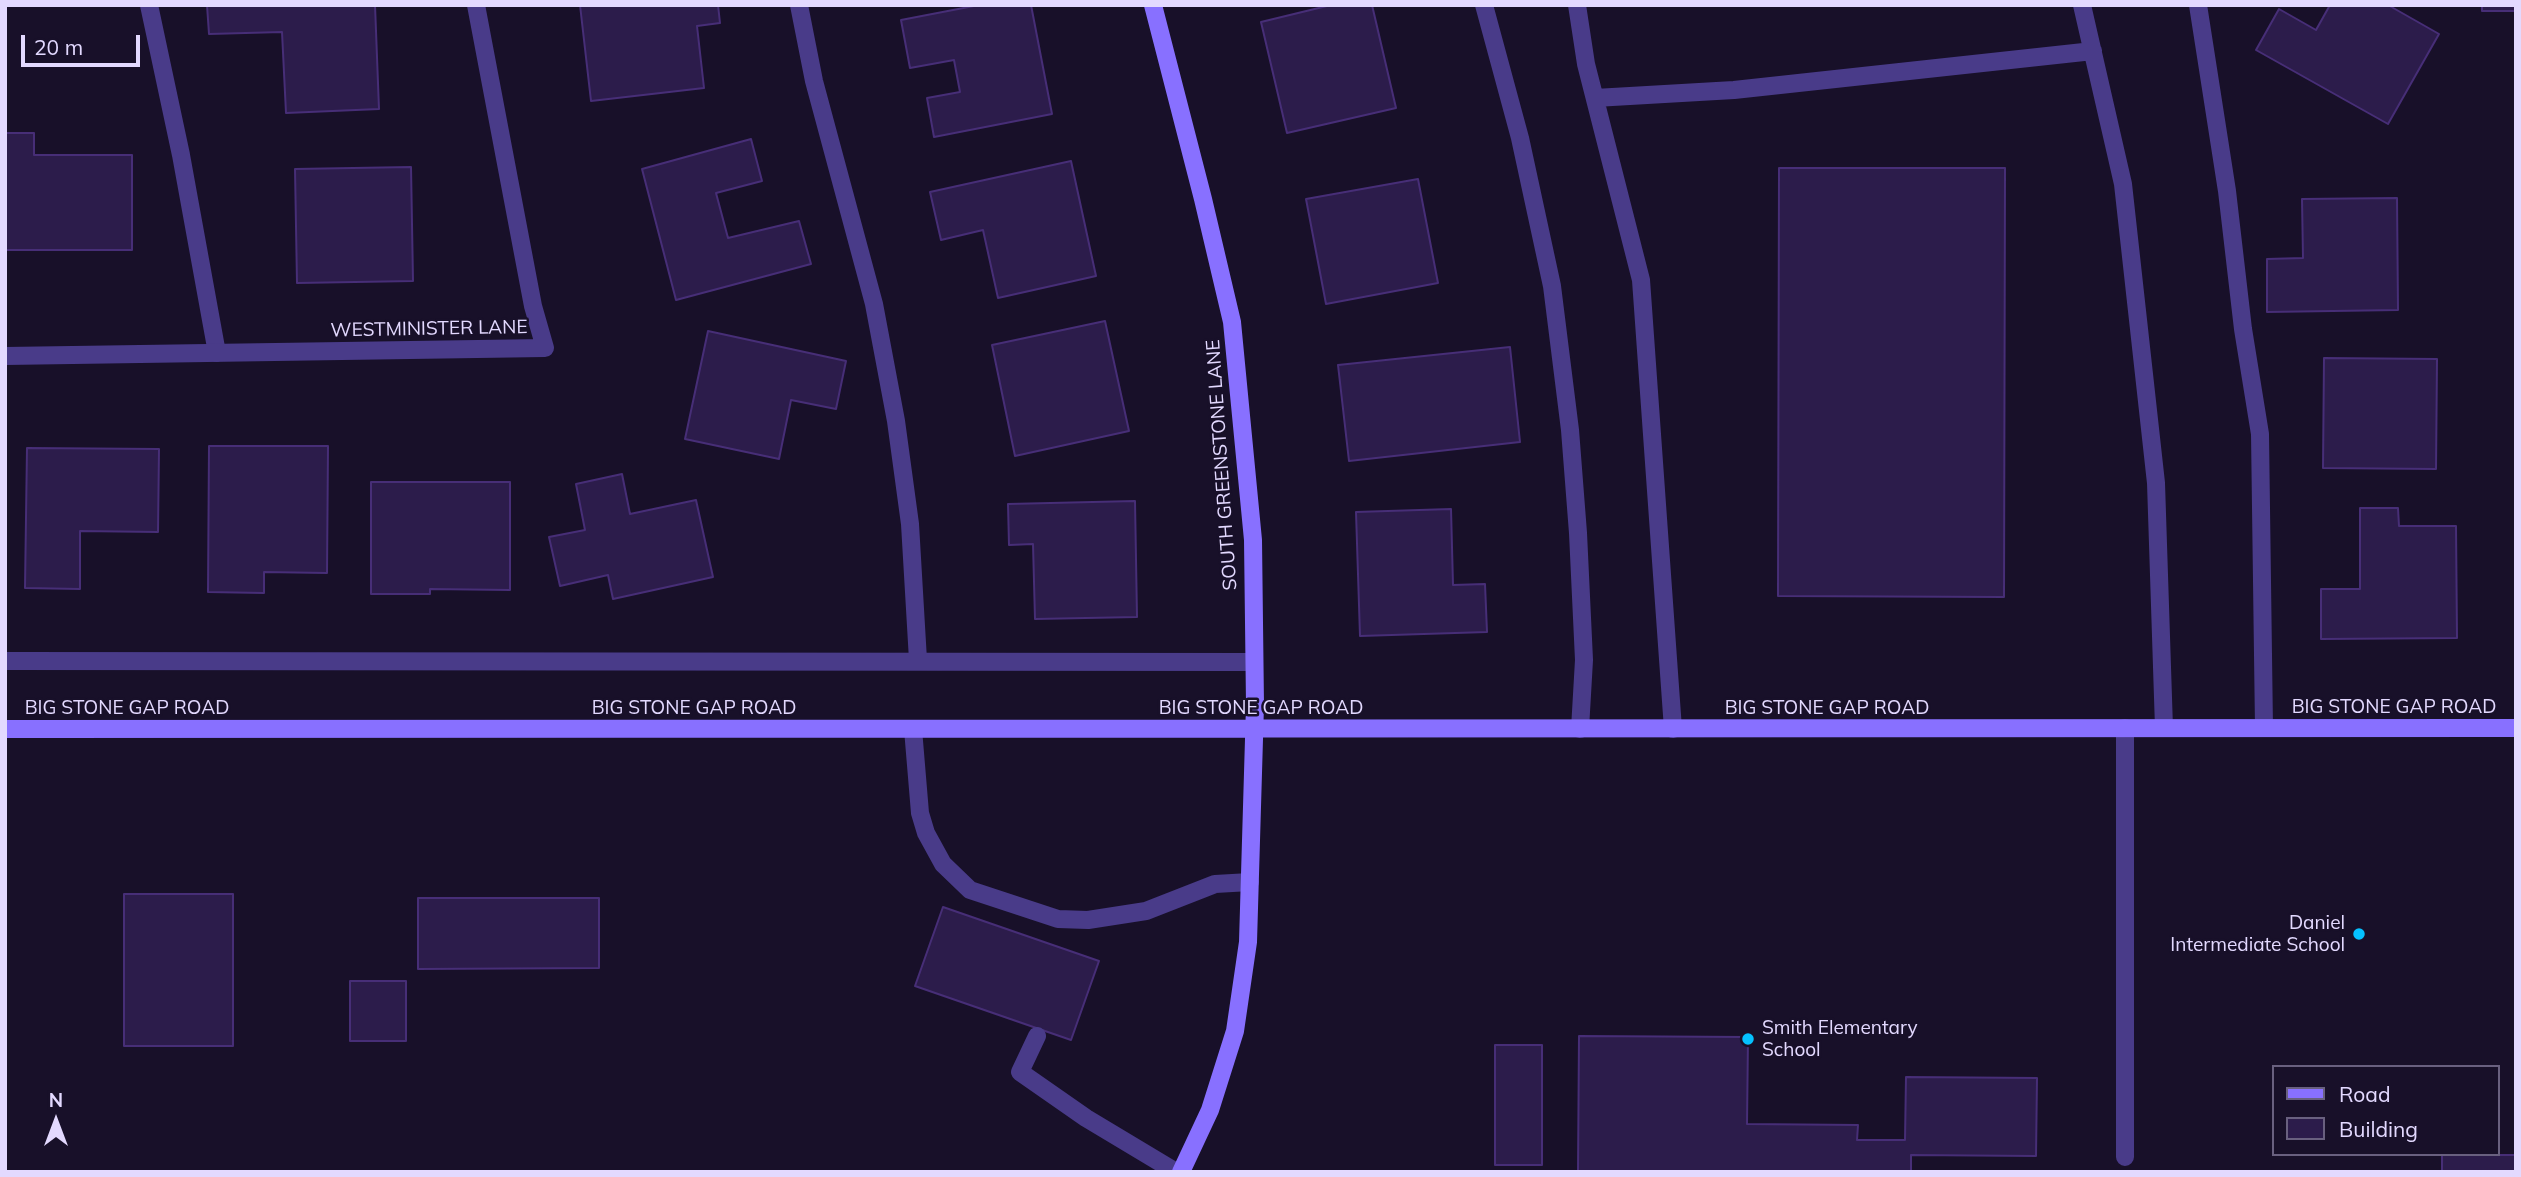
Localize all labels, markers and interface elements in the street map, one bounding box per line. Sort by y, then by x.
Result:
scale bar [24,21,144,65]
text: 20 m [34,34,83,60]
street label: WESTMINISTER LANE [330,316,528,342]
street label: SOUTH GREENSTONE LANE [1202,339,1242,591]
street label: BIG STONE GAP ROAD [2292,696,2496,718]
street label: BIG STONE GAP ROAD [25,697,229,719]
street label: BIG STONE GAP ROAD [592,697,796,719]
street label: BIG STONE GAP ROAD [1159,697,1363,719]
street label: BIG STONE GAP ROAD [1725,697,1929,719]
place label: Daniel Intermediate School [2170,912,2345,956]
marker: Daniel Intermediate School [2351,926,2367,942]
place label: Smith Elementary School [1762,1017,1918,1061]
marker: Smith Elementary School [1740,1031,1756,1047]
legend [2272,1065,2500,1156]
text: Road [2339,1081,2390,1107]
north arrow [21,1086,91,1156]
text: N [49,1088,63,1112]
text: Building [2339,1116,2418,1142]

